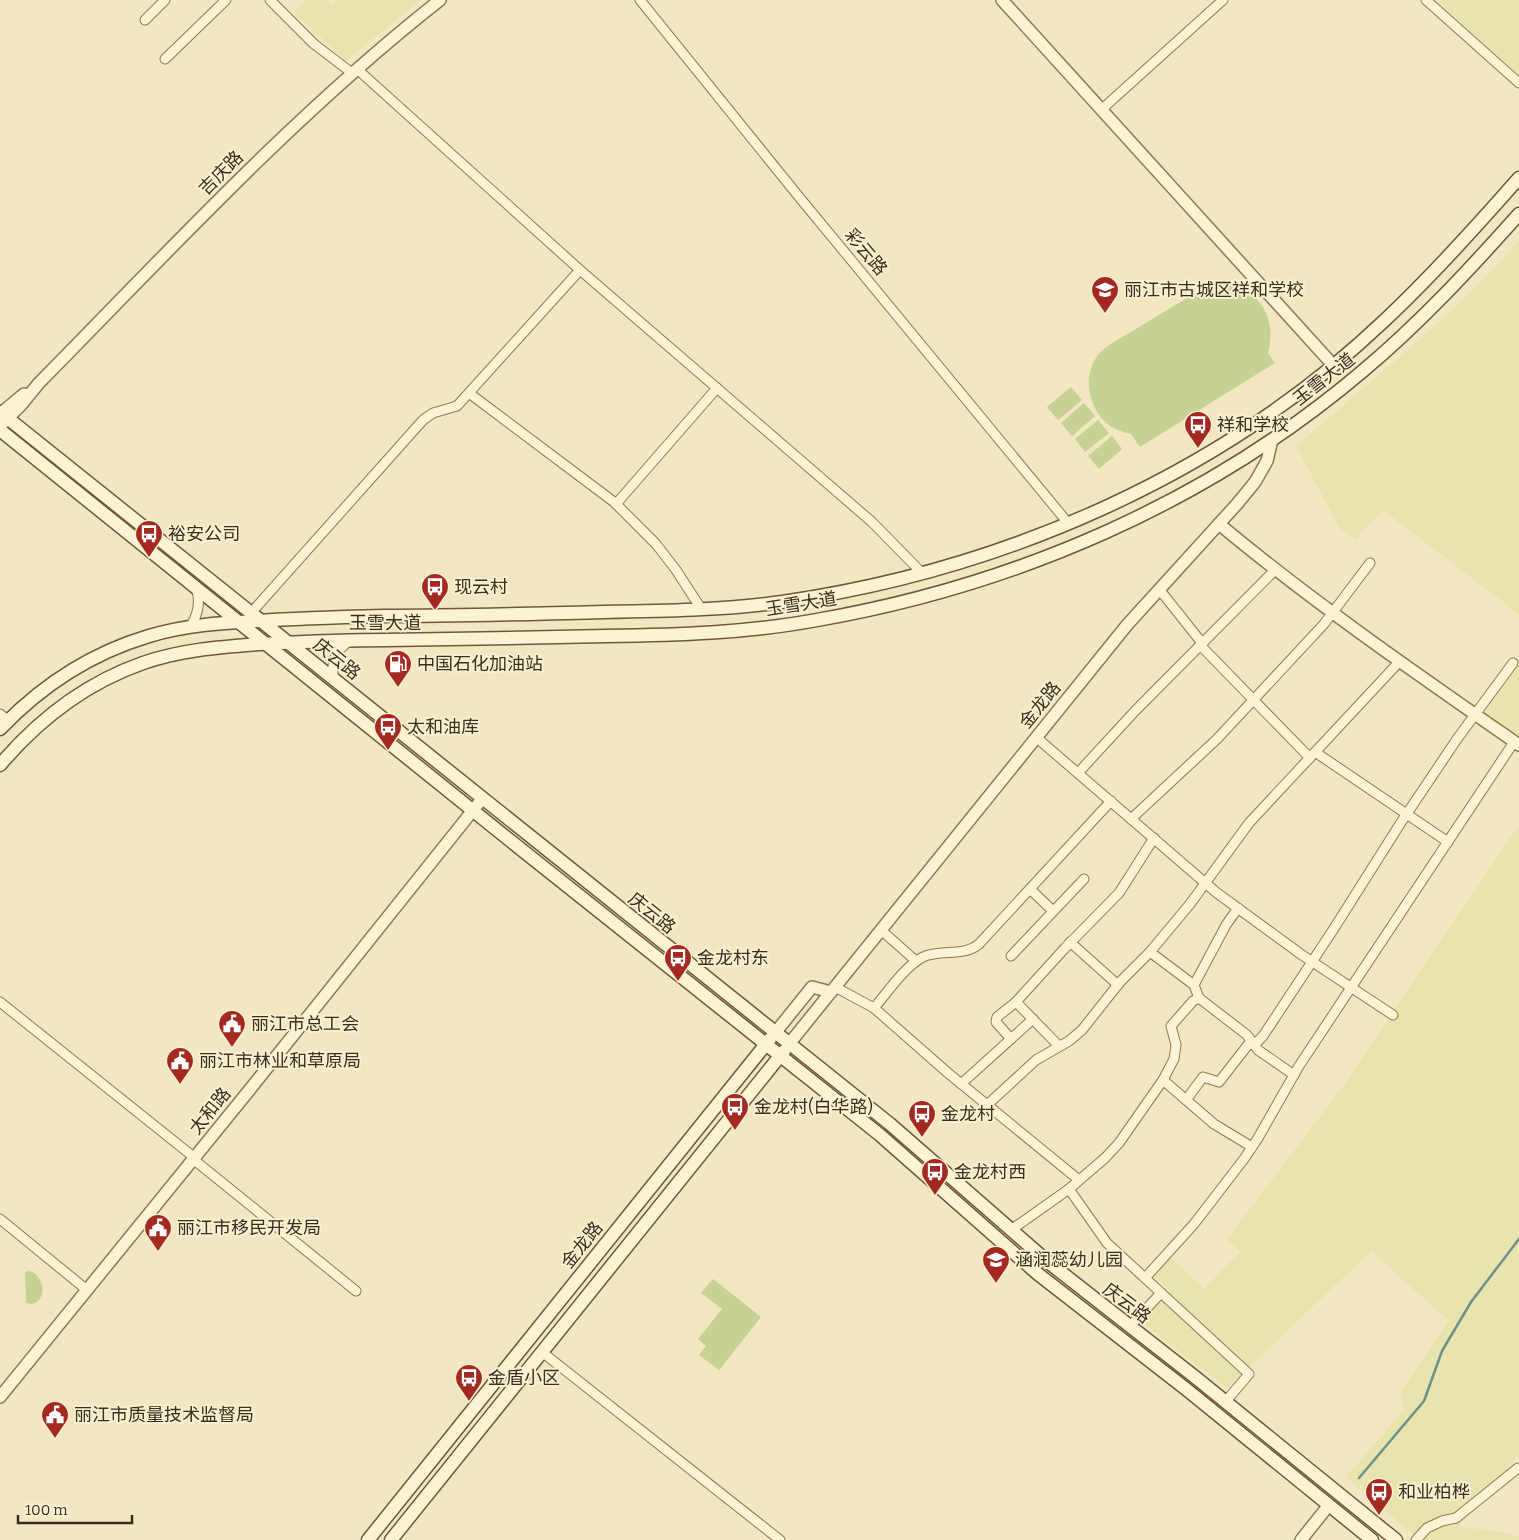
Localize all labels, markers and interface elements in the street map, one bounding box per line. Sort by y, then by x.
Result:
street label: 吉庆路 [194,146,248,200]
street label: 彩云路 [840,224,892,280]
school or university icon: 丽江市古城区祥和学校 [1090,275,1120,314]
place label: 丽江市古城区祥和学校 [1124,279,1304,301]
street label: 玉雪大道 [1289,348,1359,410]
bus stop icon: 祥和学校 [1183,410,1213,449]
place label: 祥和学校 [1217,414,1289,436]
bus stop icon: 裕安公司 [134,519,164,558]
place label: 裕安公司 [168,523,240,545]
bus stop icon: 现云村 [420,572,450,611]
place label: 现云村 [454,576,508,598]
street label: 玉雪大道 [764,588,838,620]
street label: 玉雪大道 [349,612,421,634]
street label: 庆云路 [309,633,365,685]
fuel station icon: 中国石化加油站 [383,649,413,688]
place label: 中国石化加油站 [417,653,543,675]
street label: 金龙路 [1014,677,1066,733]
bus stop icon: 太和油库 [373,712,403,751]
place label: 太和油库 [407,716,479,738]
street label: 庆云路 [624,887,680,939]
bus stop icon: 金龙村东 [663,943,693,982]
place label: 金龙村东 [697,947,769,969]
public building icon: 丽江市总工会 [217,1009,247,1048]
place label: 丽江市总工会 [251,1013,359,1035]
public building icon: 丽江市林业和草原局 [165,1046,195,1085]
place label: 丽江市林业和草原局 [199,1050,361,1072]
street label: 太和路 [184,1083,236,1139]
bus stop icon: 金龙村(白华路) [720,1092,750,1131]
place label: 金龙村(白华路) [754,1096,873,1118]
bus stop icon: 金龙村 [907,1099,937,1138]
place label: 金龙村 [941,1103,995,1125]
bus stop icon: 金龙村西 [920,1157,950,1196]
place label: 金龙村西 [954,1161,1026,1183]
public building icon: 丽江市移民开发局 [143,1213,173,1252]
place label: 丽江市移民开发局 [177,1217,321,1239]
street label: 金龙路 [556,1217,608,1273]
school or university icon: 涵润蕊幼儿园 [981,1245,1011,1284]
place label: 涵润蕊幼儿园 [1015,1249,1123,1271]
street label: 庆云路 [1099,1278,1155,1328]
bus stop icon: 金盾小区 [454,1363,484,1402]
place label: 金盾小区 [488,1367,560,1389]
public building icon: 丽江市质量技术监督局 [40,1400,70,1439]
place label: 丽江市质量技术监督局 [74,1404,254,1426]
bus stop icon: 和业柏桦 [1364,1477,1394,1516]
place label: 和业柏桦 [1398,1481,1470,1503]
scale bar [18,1492,131,1524]
text: 100 m [25,1501,68,1519]

